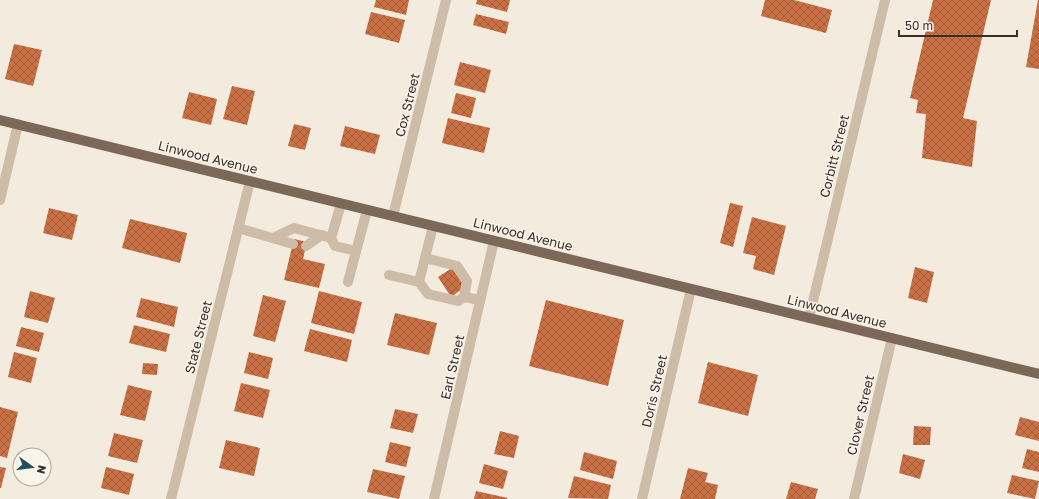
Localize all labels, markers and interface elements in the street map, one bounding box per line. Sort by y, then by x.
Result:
scale bar [899,12,1017,38]
text: 50 m [905,18,933,33]
street label: Cox Street [391,71,423,139]
street label: Corbitt Street [816,113,852,199]
street label: Linwood Avenue [157,137,259,177]
street label: Linwood Avenue [472,214,574,254]
street label: Linwood Avenue [786,291,888,331]
street label: State Street [181,299,215,375]
street label: Earl Street [437,333,467,401]
street label: Doris Street [638,353,670,429]
street label: Clover Street [843,373,877,457]
north arrow [12,447,52,487]
text: N [35,464,50,475]

